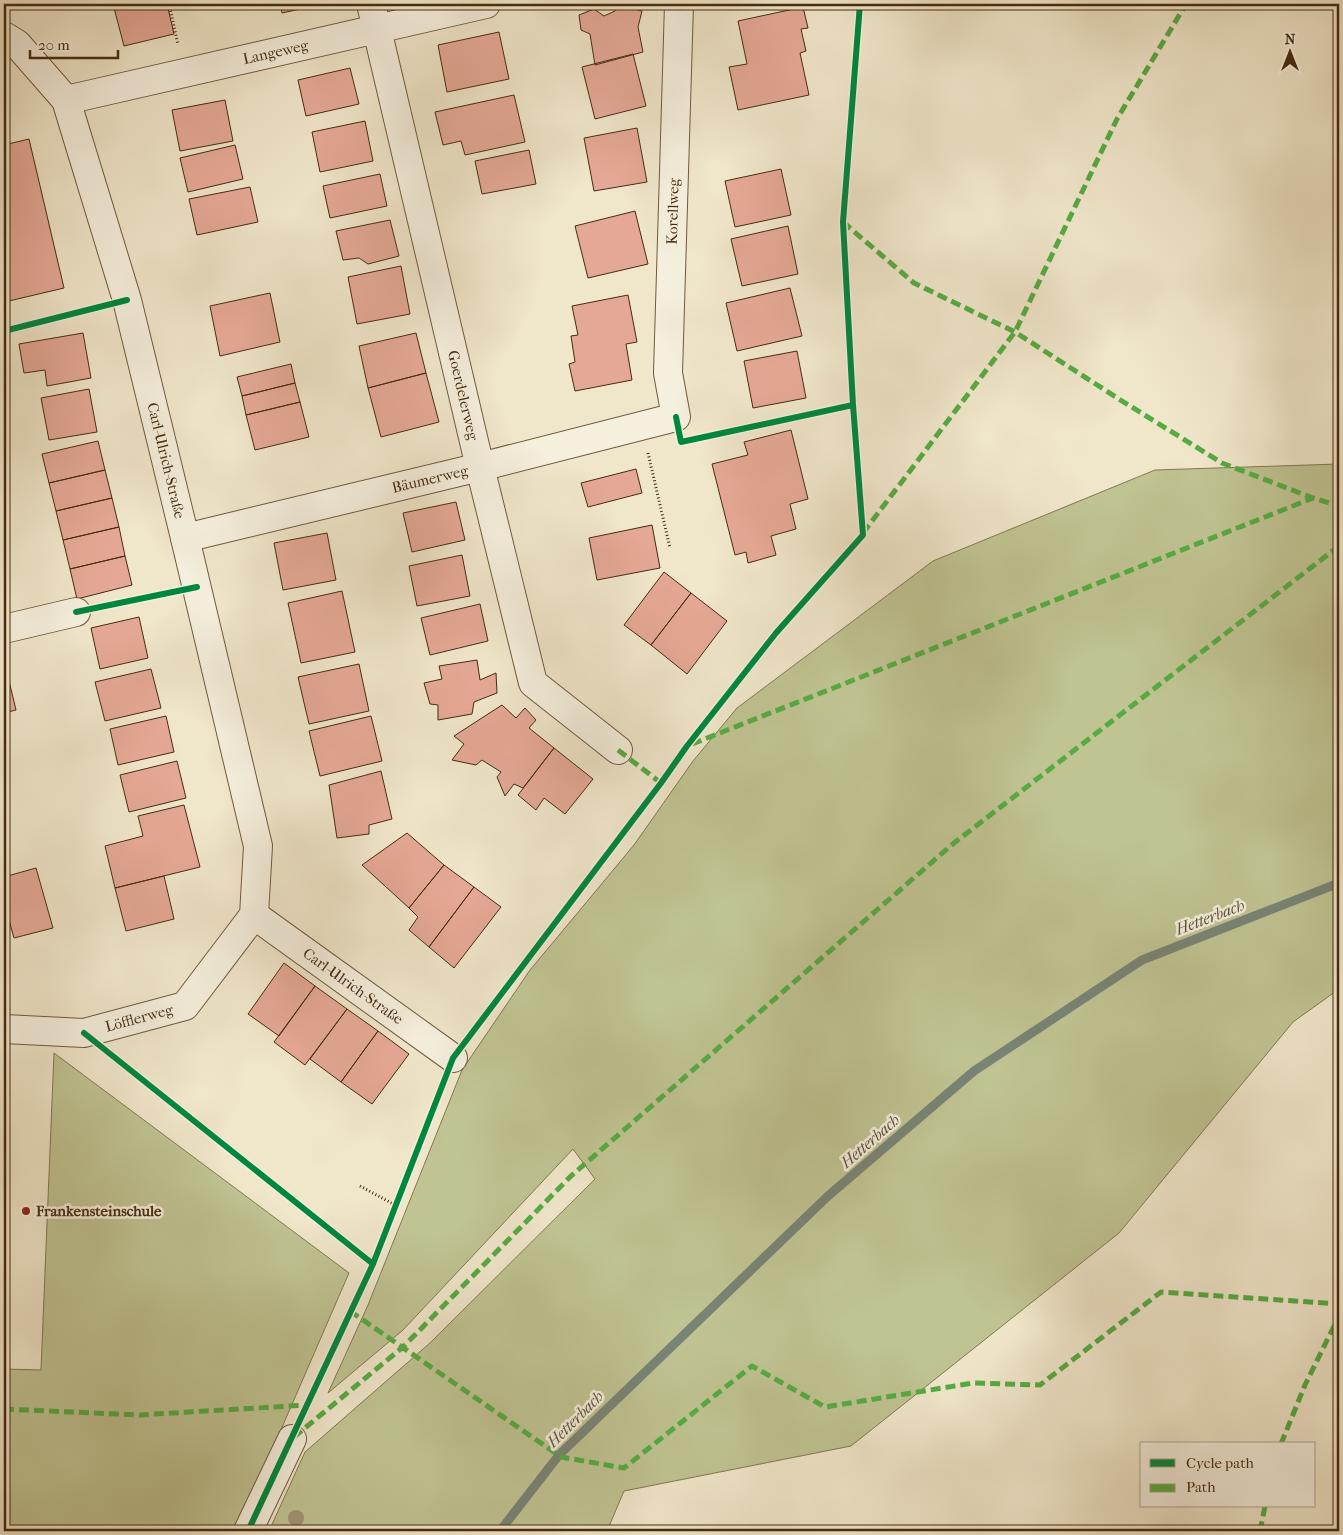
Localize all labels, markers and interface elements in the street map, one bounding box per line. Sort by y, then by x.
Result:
scale bar [30,28,118,60]
north arrow [1266,28,1316,78]
text: N [1285,31,1296,48]
text: 20 m [38,36,70,54]
street label: Langeweg [241,36,311,68]
street label: Korellweg [663,177,683,245]
street label: Goerdelerweg [444,349,483,443]
street label: Carl-Ulrich-Straße [143,401,189,521]
street label: Bäumerweg [390,461,471,497]
water label: Hetterbach [1172,895,1247,939]
street label: Carl-Ulrich-Straße [300,944,407,1029]
street label: Löfflerweg [103,1000,176,1036]
water label: Hetterbach [836,1110,903,1172]
place label: Frankensteinschule [35,1202,162,1220]
marker: Frankensteinschule [20,1205,32,1217]
water label: Hetterbach [542,1387,607,1452]
legend [1140,1442,1316,1508]
text: Cycle path [1186,1454,1254,1472]
text: Path [1186,1478,1216,1496]

